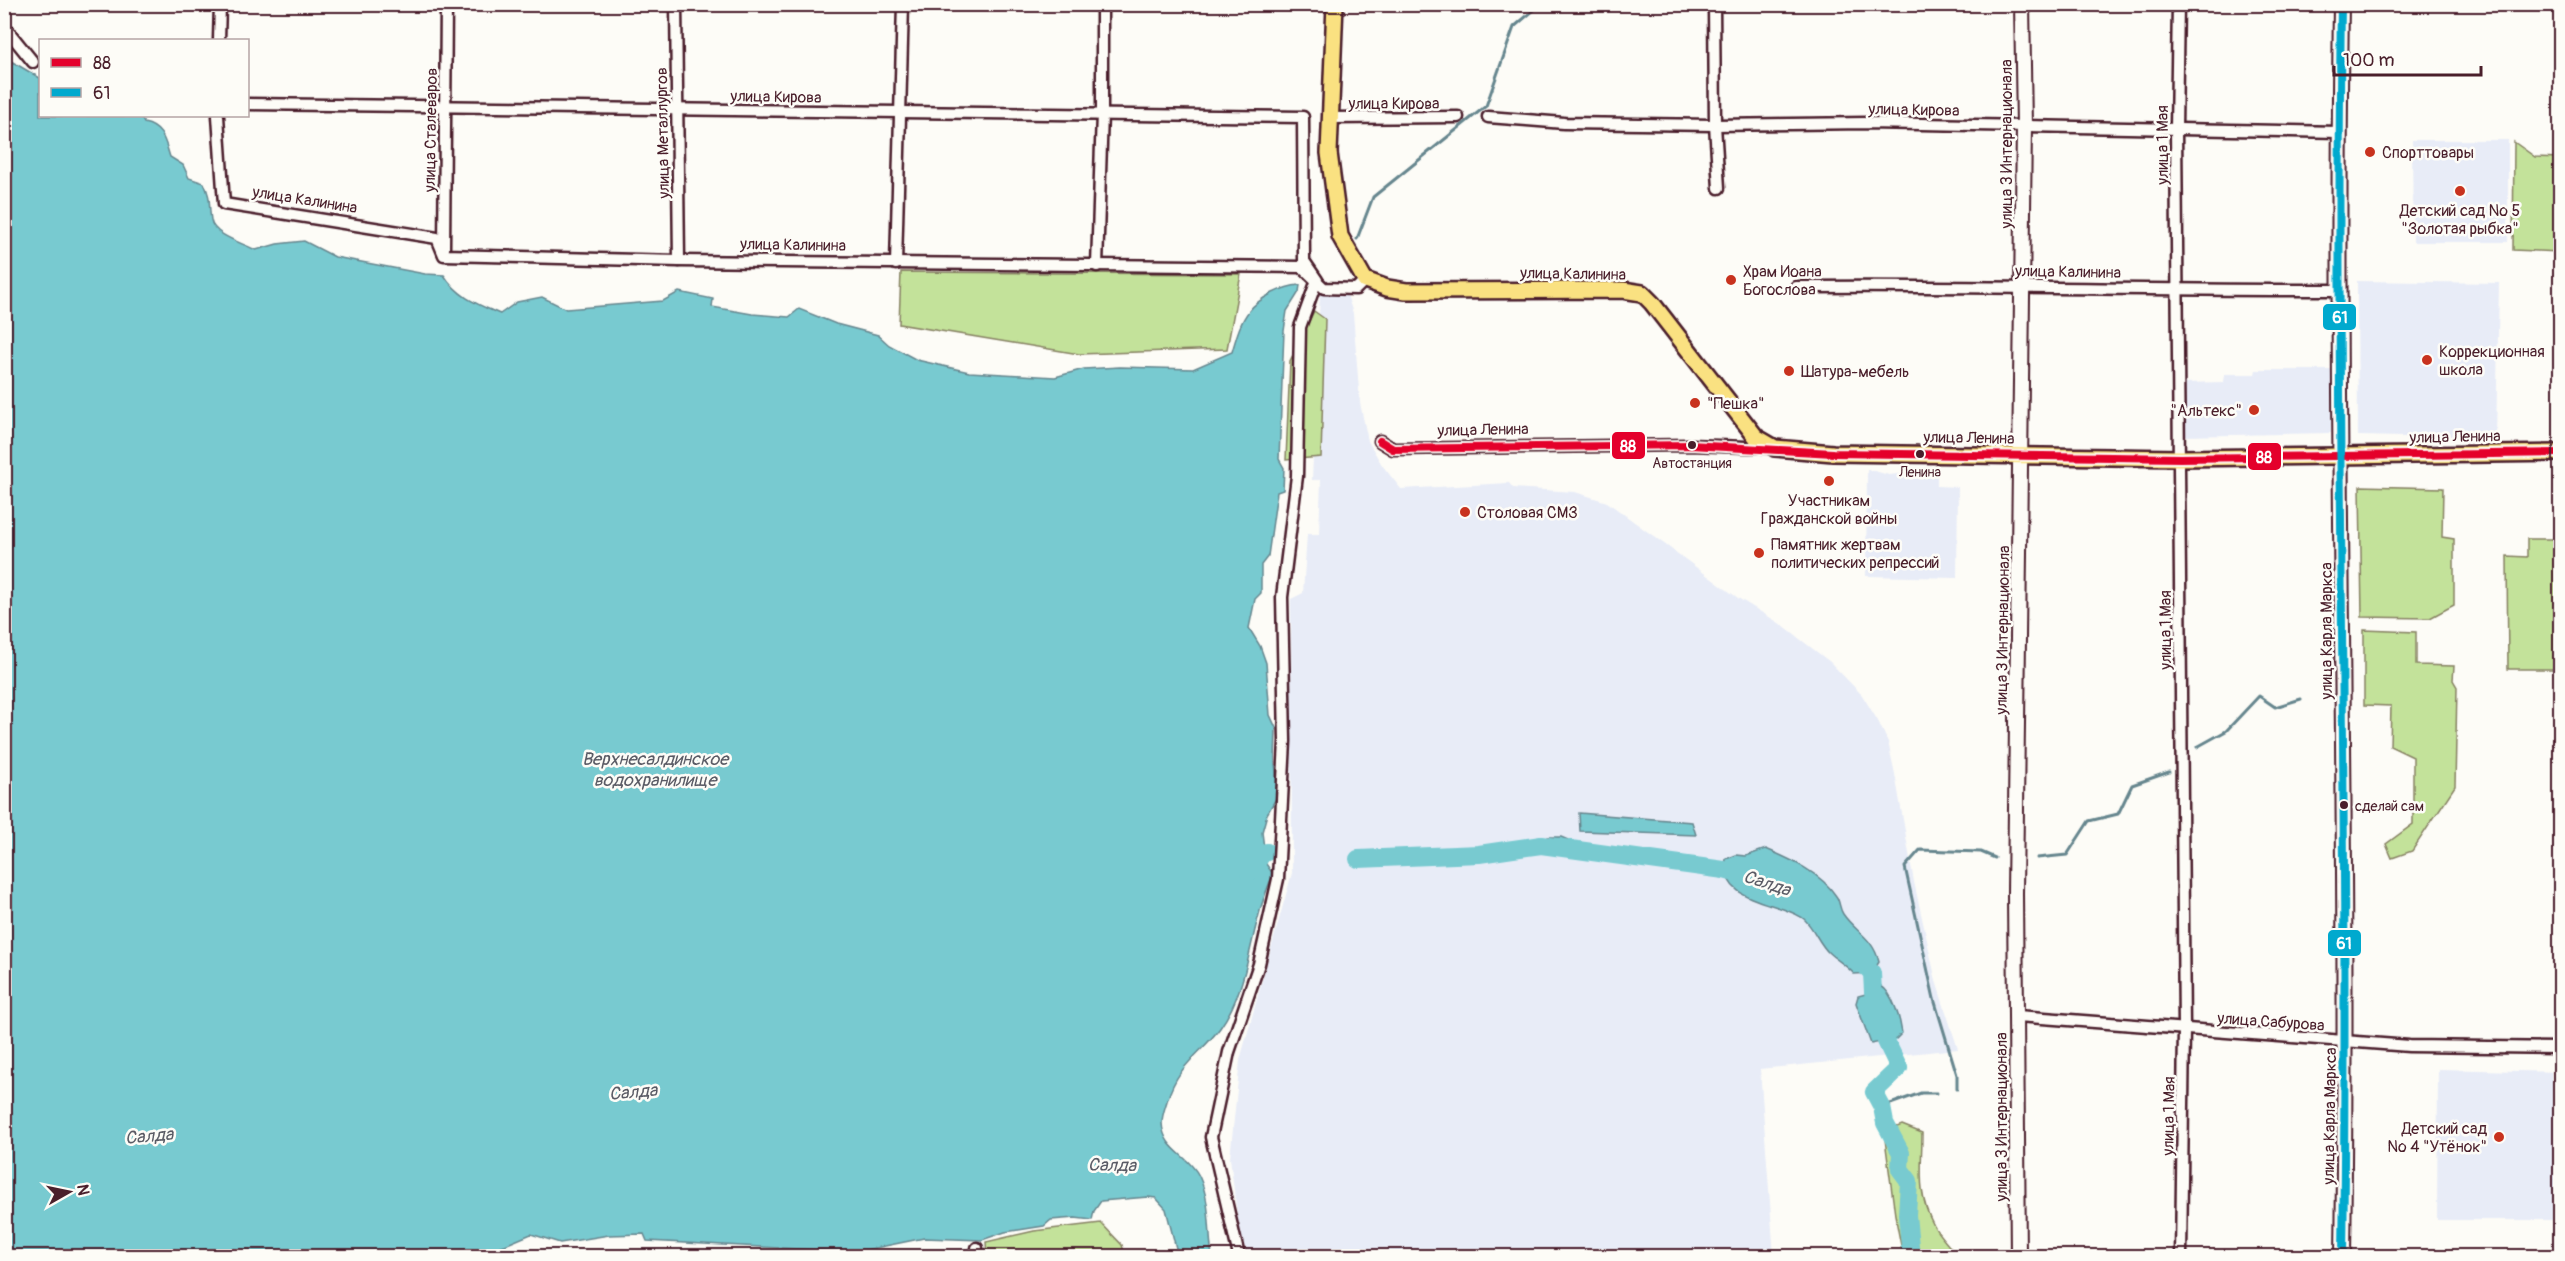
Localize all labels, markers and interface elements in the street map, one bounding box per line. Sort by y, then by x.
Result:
legend [39,39,249,117]
scale bar [2334,39,2481,77]
text: 100 m [2343,49,2395,72]
text: 88 [93,52,111,75]
street label: улица 3 Интернационала [1997,59,2017,230]
street label: улица Металлургов [652,67,674,200]
street label: улица Сталеваров [420,68,442,193]
text: 61 [93,82,111,105]
street label: улица Кирова [729,86,822,108]
street label: улица Кирова [1347,94,1440,114]
street label: улица Кирова [1867,99,1960,121]
street label: улица 1 Мая [2153,105,2173,186]
place label: Спорттовары [2382,143,2474,163]
marker: Спорттовары [2363,145,2377,159]
street label: улица Калинина [250,182,359,218]
marker: Детский сад № 5 "Золотая рыбка" [2453,184,2467,198]
place label: Детский сад № 5 "Золотая рыбка" [2399,201,2520,239]
street label: улица Калинина [739,234,846,256]
street label: улица Калинина [2014,261,2121,283]
place label: Храм Иоана Богослова [1743,262,1822,300]
street label: улица Калинина [1519,263,1626,285]
marker: Храм Иоана Богослова [1724,273,1738,287]
line badge: 61 [2322,303,2357,331]
text: 61 [2332,308,2348,328]
place label: Коррекционная школа [2439,342,2545,380]
marker: Коррекционная школа [2420,353,2434,367]
place label: Шатура-мебель [1801,362,1909,382]
marker: Шатура-мебель [1782,364,1796,378]
place label: "Пешка" [1707,394,1765,414]
marker: "Пешка" [1688,396,1702,410]
place label: "Альтекс" [2171,401,2242,421]
marker: "Альтекс" [2247,403,2261,417]
street label: улица Ленина [1436,419,1529,441]
street label: улица Ленина [2408,426,2501,448]
street label: улица Ленина [1922,427,2015,449]
line badge: 88 [1611,431,1646,460]
text: 88 [1620,437,1636,457]
marker: Автостанция [1686,439,1698,451]
line badge: 88 [2247,442,2282,471]
marker: Ленина [1914,448,1926,460]
text: 88 [2256,448,2272,468]
place label: Автостанция [1652,455,1732,472]
place label: Ленина [1898,464,1941,481]
marker: Участникам Гражданской войны [1822,474,1836,488]
place label: Участникам Гражданской войны [1761,491,1897,529]
place label: Столовая СМЗ [1477,503,1578,523]
marker: Столовая СМЗ [1458,505,1472,519]
place label: Памятник жертвам политических репрессий [1771,535,1939,573]
street label: улица 3 Интернационала [1992,545,2014,716]
marker: Памятник жертвам политических репрессий [1752,546,1766,560]
street label: улица Карла Маркса [2317,562,2337,701]
street label: улица 1 Мая [2156,590,2176,671]
water label: Верхнесалдинское водохранилище [582,748,730,792]
place label: сделай сам [2355,798,2424,815]
marker: сделай сам [2338,799,2350,811]
water label: Салда [1740,865,1795,902]
line badge: 61 [2327,929,2362,957]
text: 61 [2336,934,2352,954]
street label: улица Сабурова [2216,1008,2325,1036]
street label: улица 3 Интернационала [1992,1032,2012,1203]
street label: улица Карла Маркса [2319,1047,2341,1186]
street label: улица 1 Мая [2158,1076,2180,1157]
water label: Салда [608,1079,660,1106]
place label: Детский сад № 4 "Утёнок" [2387,1119,2487,1157]
water label: Салда [124,1123,176,1150]
marker: Детский сад № 4 "Утёнок" [2492,1130,2506,1144]
water label: Салда [1088,1154,1138,1177]
north arrow [39,1162,99,1222]
text: N [72,1183,94,1197]

